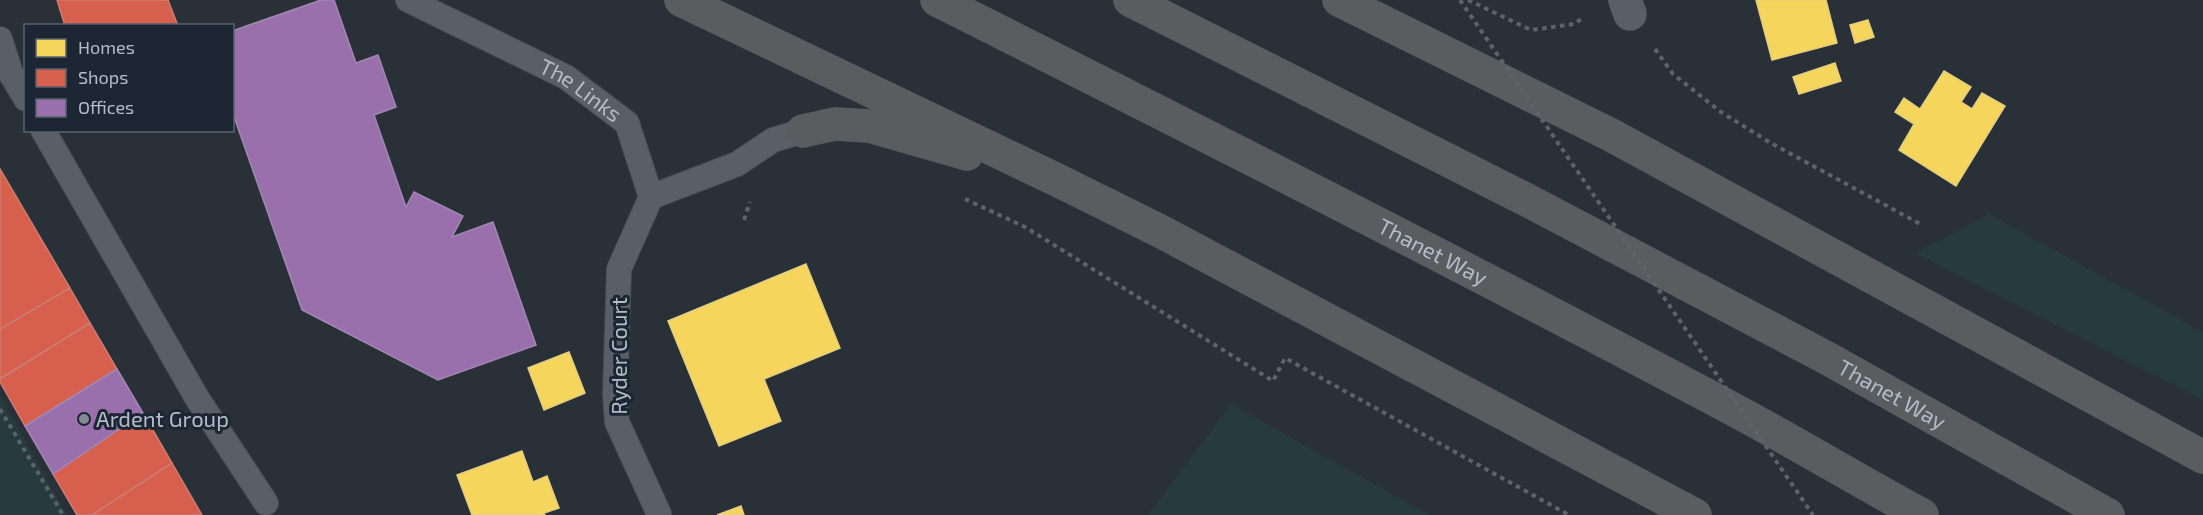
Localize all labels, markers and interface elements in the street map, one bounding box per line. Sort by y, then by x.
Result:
legend [24,24,234,132]
text: Homes [78,36,135,58]
street label: The Links [536,52,627,127]
text: Shops [78,66,128,88]
text: Offices [78,96,134,118]
street label: Thanet Way [1374,212,1493,290]
street label: Ryder Court [605,297,631,415]
street label: Thanet Way [1834,353,1951,434]
place label: Ardent Group [96,405,229,431]
marker: Ardent Group [77,412,91,426]

